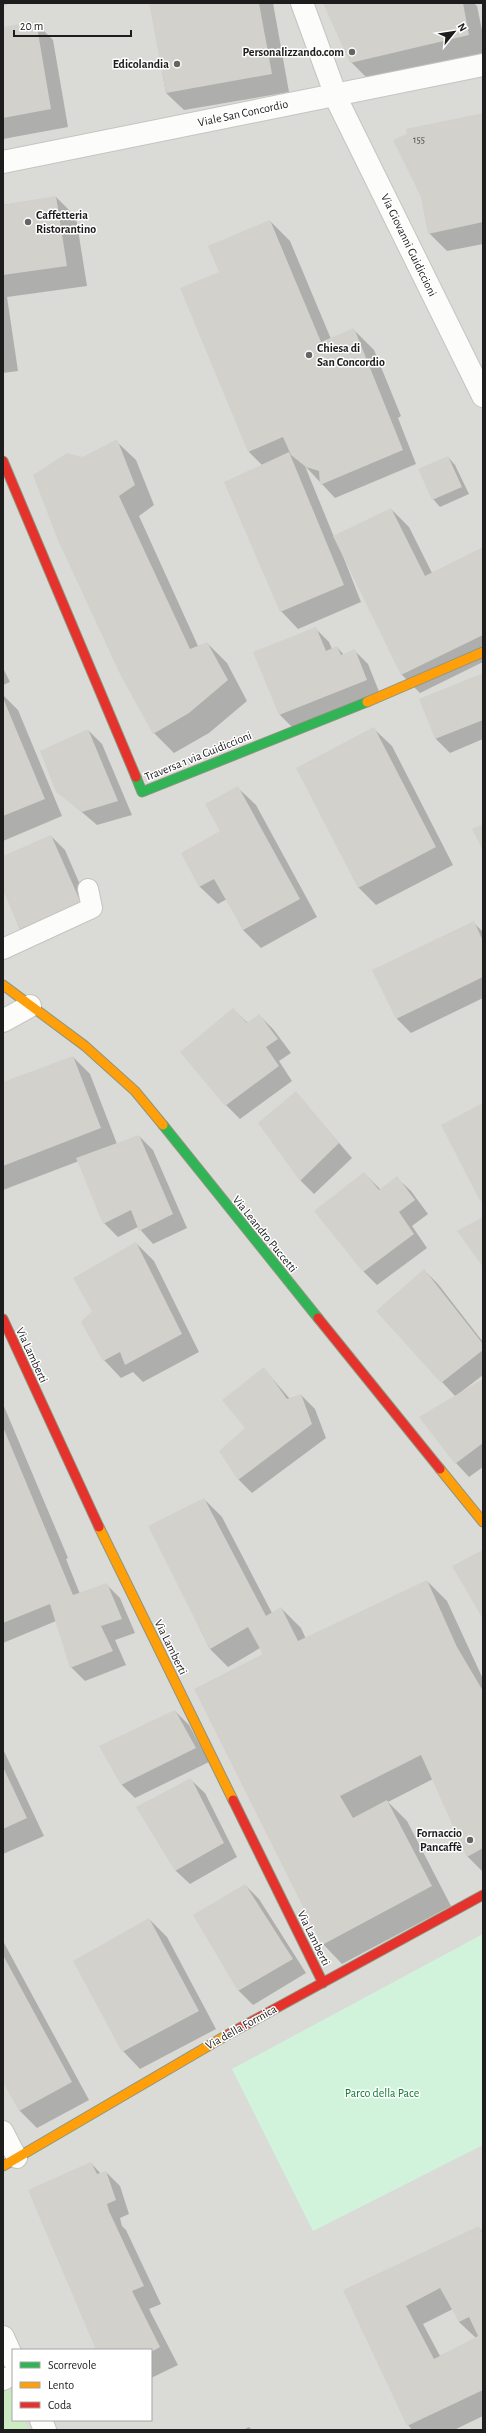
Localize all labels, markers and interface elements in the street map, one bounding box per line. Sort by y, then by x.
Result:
scale bar [14,12,131,38]
north arrow [434,12,474,52]
text: 20 m [20,20,43,32]
text: N [456,21,469,33]
place label: Personalizzando.com [242,46,344,58]
marker: Personalizzando.com [347,47,357,57]
place label: Edicolandia [113,58,169,70]
marker: Edicolandia [172,59,182,69]
street label: Viale San Concordio [197,98,289,128]
house number: 155 [413,135,425,145]
street label: Via Giovanni Guidiccioni [379,192,439,298]
place label: Caffetteria Ristorantino [36,209,96,235]
marker: Caffetteria Ristorantino [23,217,33,227]
place label: Chiesa di San Concordio [317,342,385,368]
marker: Chiesa di San Concordio [304,350,314,360]
street label: Traversa 1 via Guidiccioni [143,729,253,783]
street label: Via Leandro Puccetti [231,1193,299,1275]
street label: Via Lamberti [14,1325,50,1385]
street label: Via Lamberti [153,1618,189,1676]
place label: Fornaccio Pancaffè [416,1827,462,1853]
marker: Fornaccio Pancaffè [465,1835,475,1845]
street label: Via Lamberti [296,1909,332,1967]
street label: Via della Formica [203,2002,279,2051]
park label: Parco della Pace [345,2087,419,2099]
legend [12,2349,152,2421]
text: Scorrevole [48,2359,96,2371]
text: Lento [48,2379,74,2391]
text: Coda [48,2399,72,2411]

